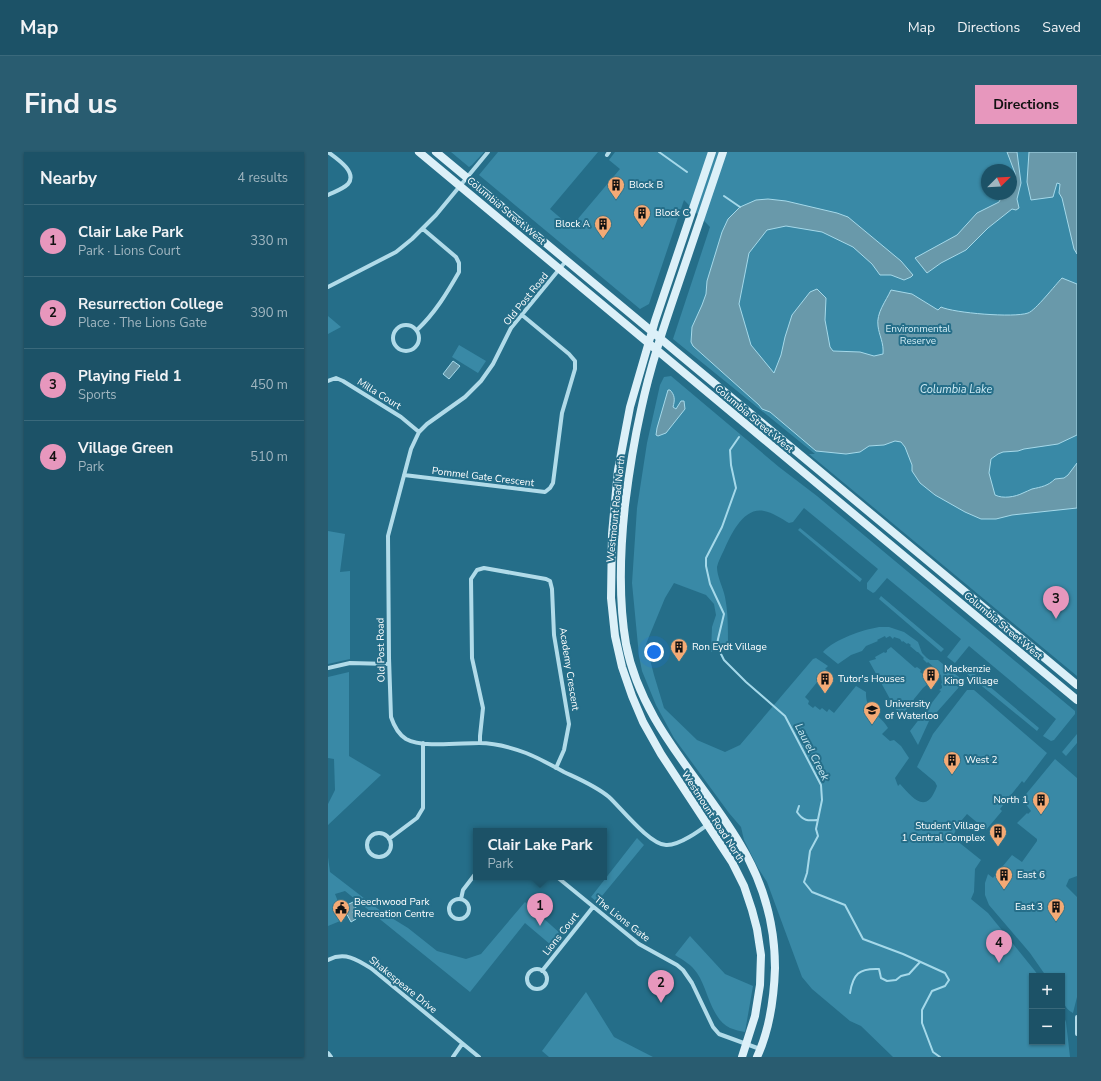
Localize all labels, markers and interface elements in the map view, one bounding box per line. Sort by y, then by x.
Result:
text: Map [20,15,58,41]
text: Map [908,18,935,37]
text: Directions [957,18,1020,37]
text: Saved [1042,18,1081,37]
text: Find us [24,85,118,123]
button: Directions [975,85,1077,124]
north arrow [981,164,1017,200]
text: Nearby [40,167,97,190]
text: 4 results [237,169,288,187]
street label: Columbia Street West [464,174,549,248]
building icon: Block B [606,175,626,200]
place label: Block B [629,178,663,192]
building icon: Block C [632,203,652,228]
place label: Block C [655,206,689,220]
building icon: Block A [593,214,613,239]
place label: Block A [555,217,591,231]
text: Clair Lake Park [78,222,183,242]
text: 1 [49,232,57,250]
text: 330 m [250,232,288,250]
text: Park · Lions Court [78,242,180,260]
street label: Old Post Road [500,269,552,329]
text: Resurrection College [78,294,223,314]
text: 2 [49,304,57,322]
text: 390 m [250,304,288,322]
text: Place · The Lions Gate [78,314,207,332]
park label: Environmental Reserve [885,322,951,348]
text: Playing Field 1 [78,366,181,386]
street label: Milla Court [354,375,404,413]
text: 3 [49,376,57,394]
text: 450 m [250,376,288,394]
street label: Columbia Street West [712,382,797,456]
water label: Columbia Lake [920,382,992,397]
text: Sports [78,386,117,404]
text: Village Green [78,438,173,458]
text: 4 [49,448,57,466]
text: 510 m [250,448,288,466]
street label: Westmount Road North [603,455,629,563]
text: Park [78,458,104,476]
street label: Pommel Gate Crescent [431,464,535,490]
pin: 3 [1043,586,1069,619]
street label: Columbia Street West [961,589,1046,663]
street label: Old Post Road [373,617,389,682]
street label: Academy Crescent [556,626,583,712]
building icon: Ron Eydt Village [669,637,689,662]
place label: Ron Eydt Village [692,640,767,654]
your location [644,642,664,662]
place label: Mackenzie King Village [944,662,998,688]
building icon: Mackenzie King Village [921,665,941,690]
building icon: Tutor's Houses [815,669,835,694]
place label: Tutor's Houses [838,672,905,686]
place label: University of Waterloo [885,697,939,723]
school or university icon: University of Waterloo [862,700,882,725]
water label: Laurel Creek [791,721,833,784]
building icon: West 2 [942,750,962,775]
place label: West 2 [965,753,998,767]
street label: Westmount Road North [678,768,748,866]
building icon: North 1 [1031,790,1051,815]
place label: North 1 [993,793,1028,807]
place label: Student Village 1 Central Complex [901,819,986,845]
building icon: Student Village 1 Central Complex [988,822,1008,847]
popup [473,828,607,880]
text: Clair Lake Park [487,835,593,855]
text: Park [487,855,513,873]
building icon: East 6 [994,865,1014,890]
place label: East 6 [1017,868,1045,882]
pin: 1 [527,893,553,926]
street label: The Lions Gate [591,893,653,945]
place label: Beechwood Park Recreation Centre [354,895,434,921]
building icon: East 3 [1046,897,1066,922]
public building icon: Beechwood Park Recreation Centre [331,898,351,923]
place label: East 3 [1015,900,1043,914]
street label: Lions Court [540,909,583,959]
pin: 4 [986,930,1012,963]
street label: Shakespeare Drive [366,953,440,1017]
pin: 2 [648,970,674,1003]
map controls [1029,973,1065,1045]
button: + [1029,973,1065,1009]
button: − [1029,1009,1065,1045]

